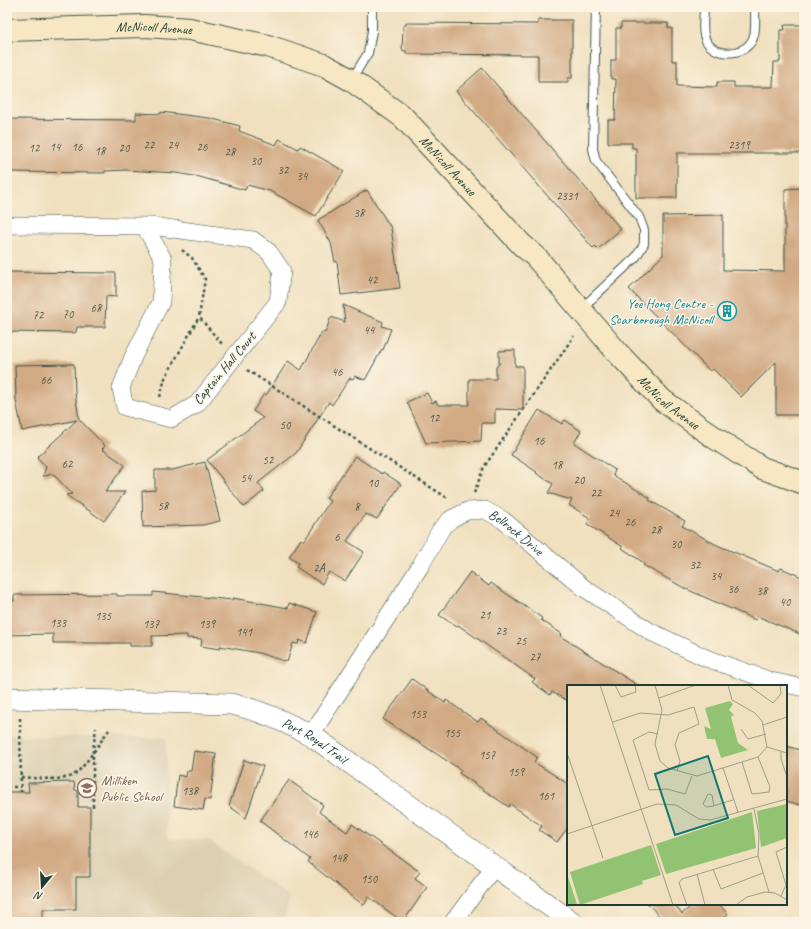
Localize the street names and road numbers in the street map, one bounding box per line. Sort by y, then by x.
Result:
street label: McNicoll Avenue [116,18,194,38]
street label: McNicoll Avenue [416,132,481,200]
street label: Captain Hall Court [189,328,260,408]
street label: McNicoll Avenue [634,371,704,434]
street label: Bellrock Drive [486,506,548,560]
street label: Port Royal Trail [279,714,353,769]

